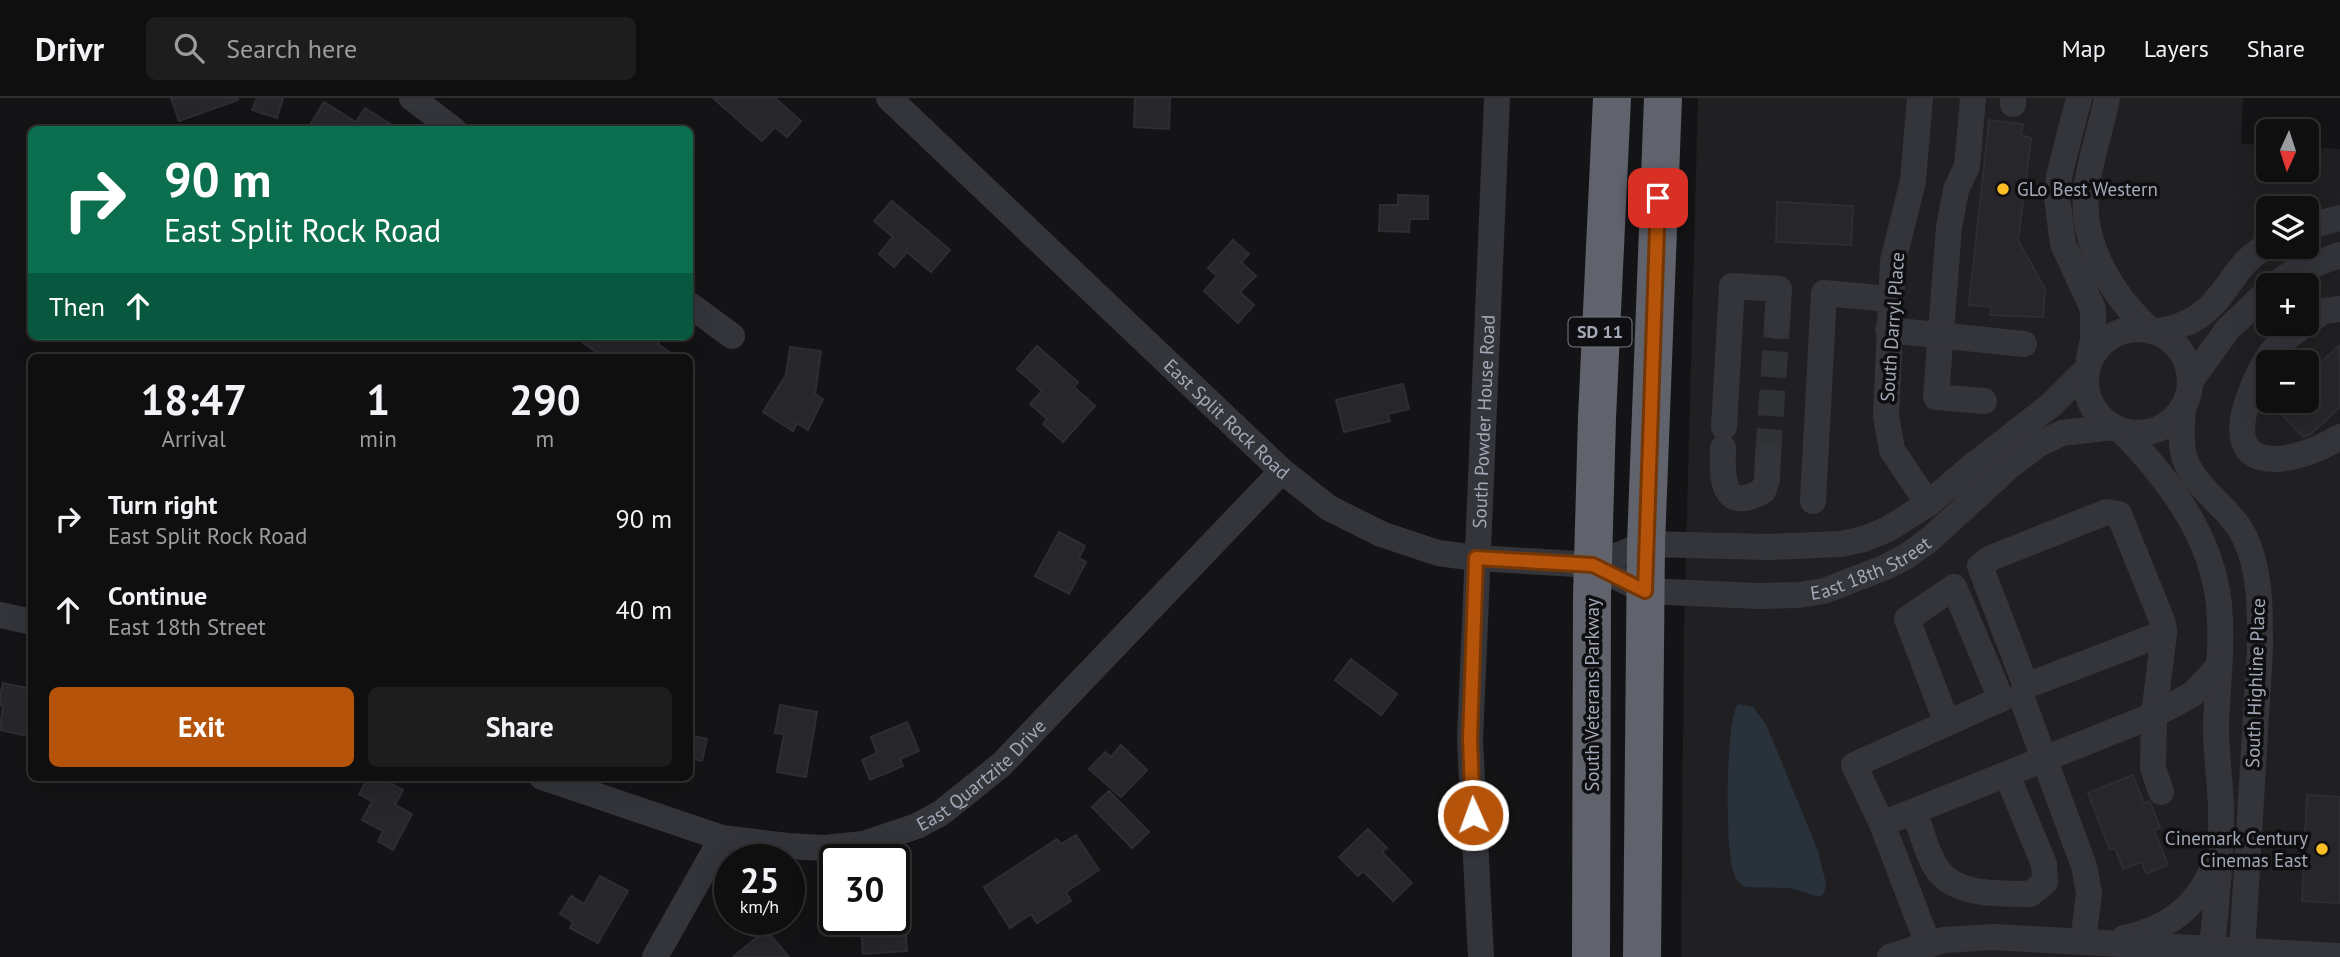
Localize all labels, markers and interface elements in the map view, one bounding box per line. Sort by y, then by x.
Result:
search box [146,17,636,80]
text: Drivr [35,27,104,70]
icon: search [170,29,208,67]
text: Search here [226,32,357,65]
text: Map [2062,33,2106,64]
text: Layers [2144,33,2209,64]
text: Share [2247,33,2305,64]
north arrow [2256,119,2319,182]
map controls [2256,119,2319,413]
text: 90 m [164,147,271,211]
icon: right [49,154,140,245]
pin [1628,168,1688,228]
place label: GLo Best Western [2017,177,2158,201]
icon: arrive [1639,179,1677,217]
marker: GLo Best Western [1995,181,2011,197]
button: layers [2256,196,2319,259]
text: East Split Rock Road [164,209,441,251]
street label: South Darryl Place [1875,251,1909,403]
button: + [2256,273,2319,336]
icon: ahead [119,287,157,325]
text: Then [49,290,105,323]
street label: South Powder House Road [1467,314,1500,529]
road number: SD 11 [1568,318,1632,346]
button: − [2256,350,2319,413]
street label: East Split Rock Road [1159,353,1295,484]
text: 18:47 [140,372,247,427]
text: 1 [366,372,390,427]
text: 290 [509,372,581,427]
text: Arrival [161,424,226,453]
text: min [359,424,397,453]
text: m [536,424,554,453]
text: Turn right [108,488,217,521]
icon: right [49,500,87,538]
text: 90 m [616,502,672,535]
text: East Split Rock Road [108,521,307,550]
street label: East 18th Street [1809,530,1936,605]
text: Continue [108,579,207,612]
icon: ahead [49,591,87,629]
text: 40 m [616,593,672,626]
street label: South Veterans Parkway [1580,598,1604,792]
street label: South Highline Place [2240,598,2270,768]
text: East 18th Street [108,612,266,641]
button: Exit [49,687,354,767]
button: Share [368,687,672,767]
street label: East Quartzite Drive [912,714,1051,836]
position arrow [1436,778,1510,852]
place label: Cinemark Century Cinemas East [2165,826,2309,872]
marker: Cinemark Century Cinemas East [2314,841,2330,857]
speed limit sign: 30 [819,844,910,935]
text: 25 [740,857,779,903]
text: km/h [740,895,779,918]

